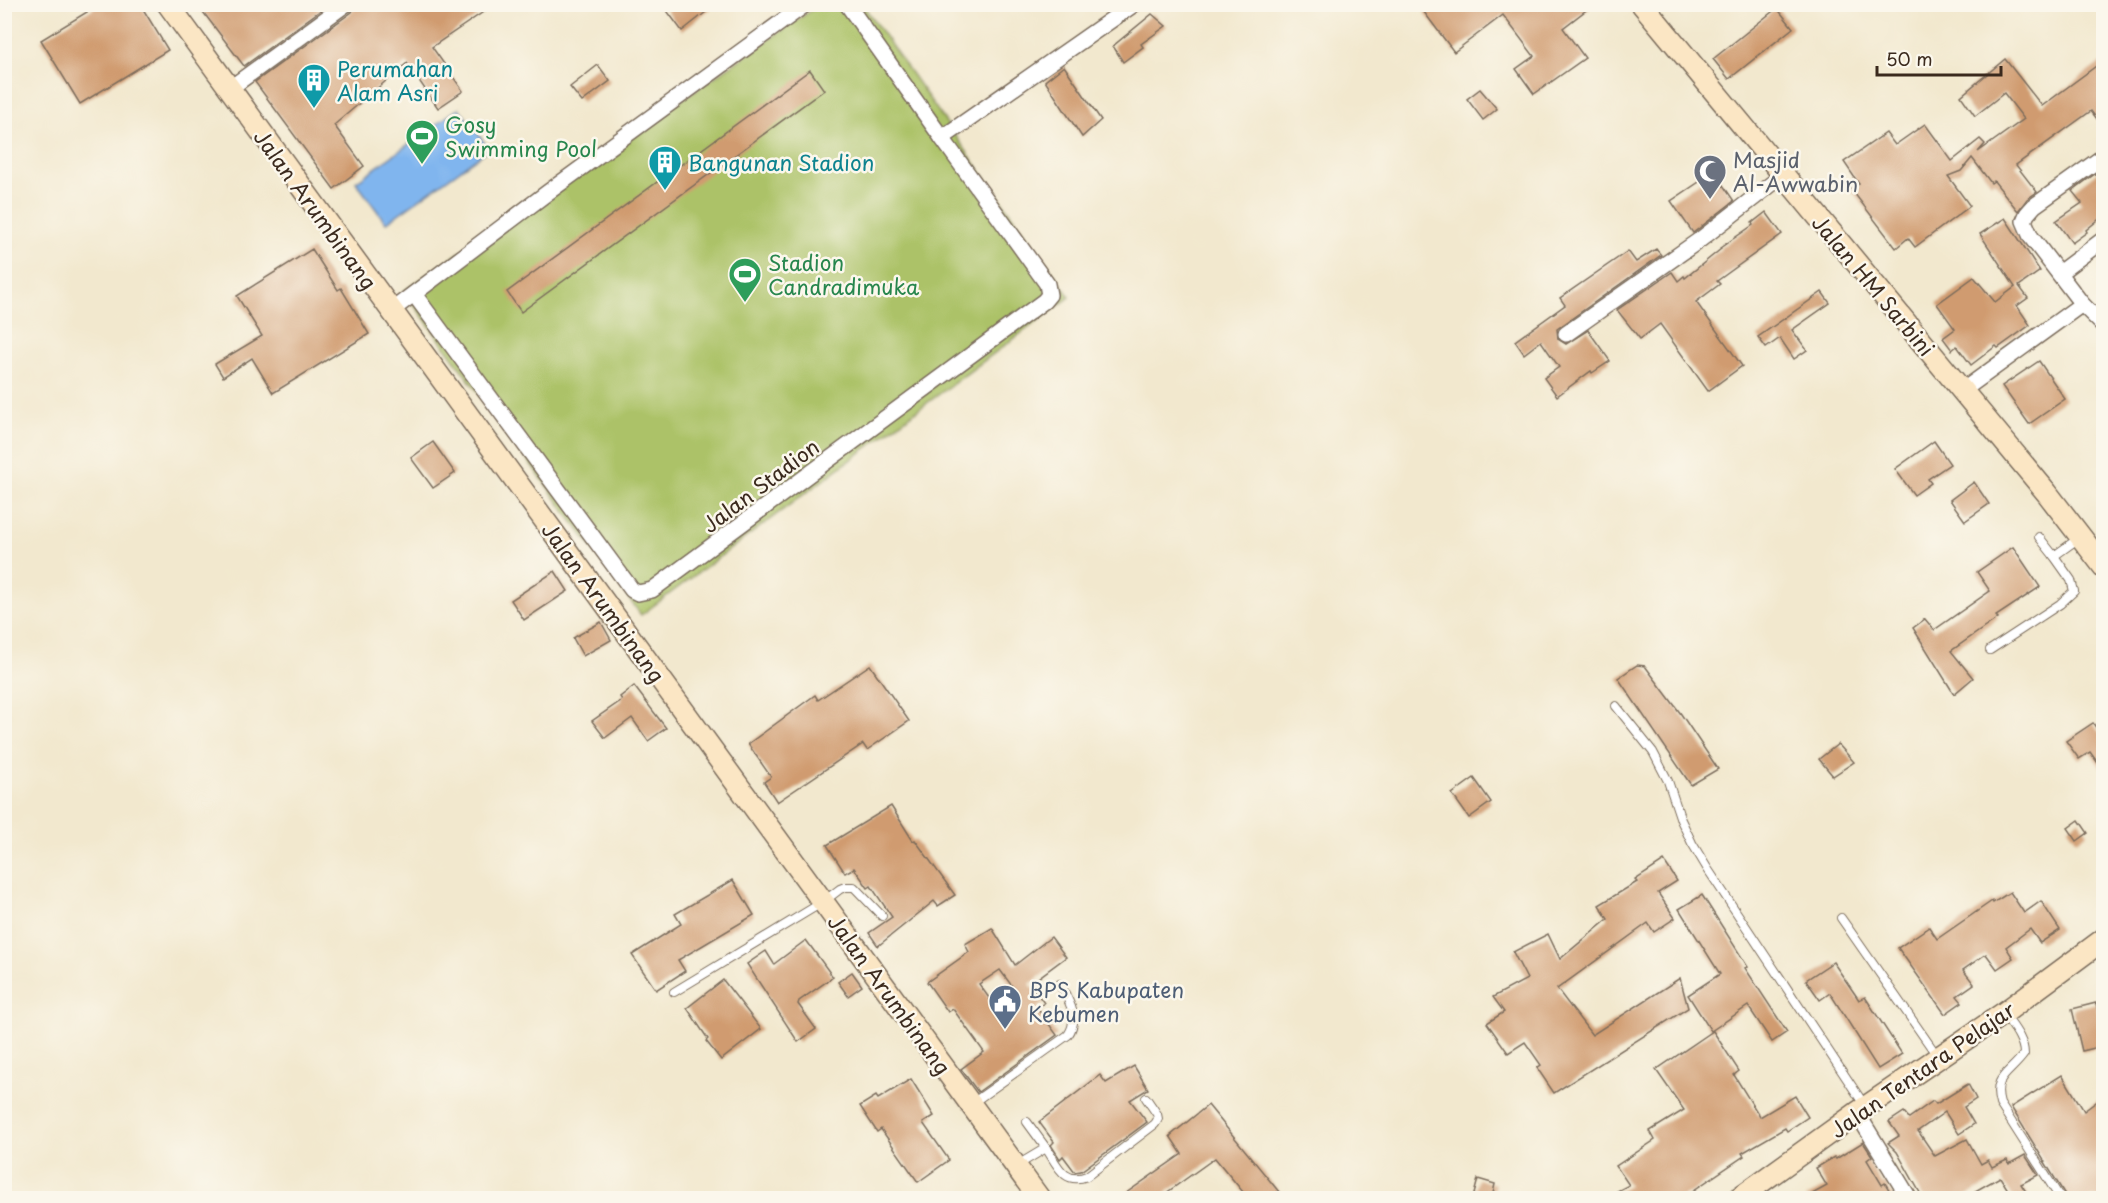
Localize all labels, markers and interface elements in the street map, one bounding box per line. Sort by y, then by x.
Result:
scale bar [1877,39,2002,77]
text: 50 m [1886,45,1933,72]
place label: Perumahan Alam Asri [337,52,453,108]
building icon: Perumahan Alam Asri [296,62,332,109]
place label: Gosy Swimming Pool [445,108,597,164]
sports icon: Gosy Swimming Pool [404,118,440,165]
street label: Jalan Arumbinang [247,122,385,296]
place label: Masjid Al-Awwabin [1733,143,1858,199]
building icon: Bangunan Stadion [647,144,683,191]
place label: Bangunan Stadion [688,146,874,178]
mosque icon: Masjid Al-Awwabin [1692,153,1728,200]
street label: Jalan HM Sarbini [1805,207,1943,363]
place label: Stadion Candradimuka [768,246,920,302]
sports icon: Stadion Candradimuka [727,256,763,303]
street label: Jalan Stadion [695,430,825,540]
street label: Jalan Arumbinang [535,515,673,689]
street label: Jalan Arumbinang [821,907,959,1081]
place label: BPS Kabupaten Kebumen [1028,973,1184,1029]
public building icon: BPS Kabupaten Kebumen [987,983,1023,1030]
street label: Jalan Tentara Pelajar [1823,993,2021,1145]

